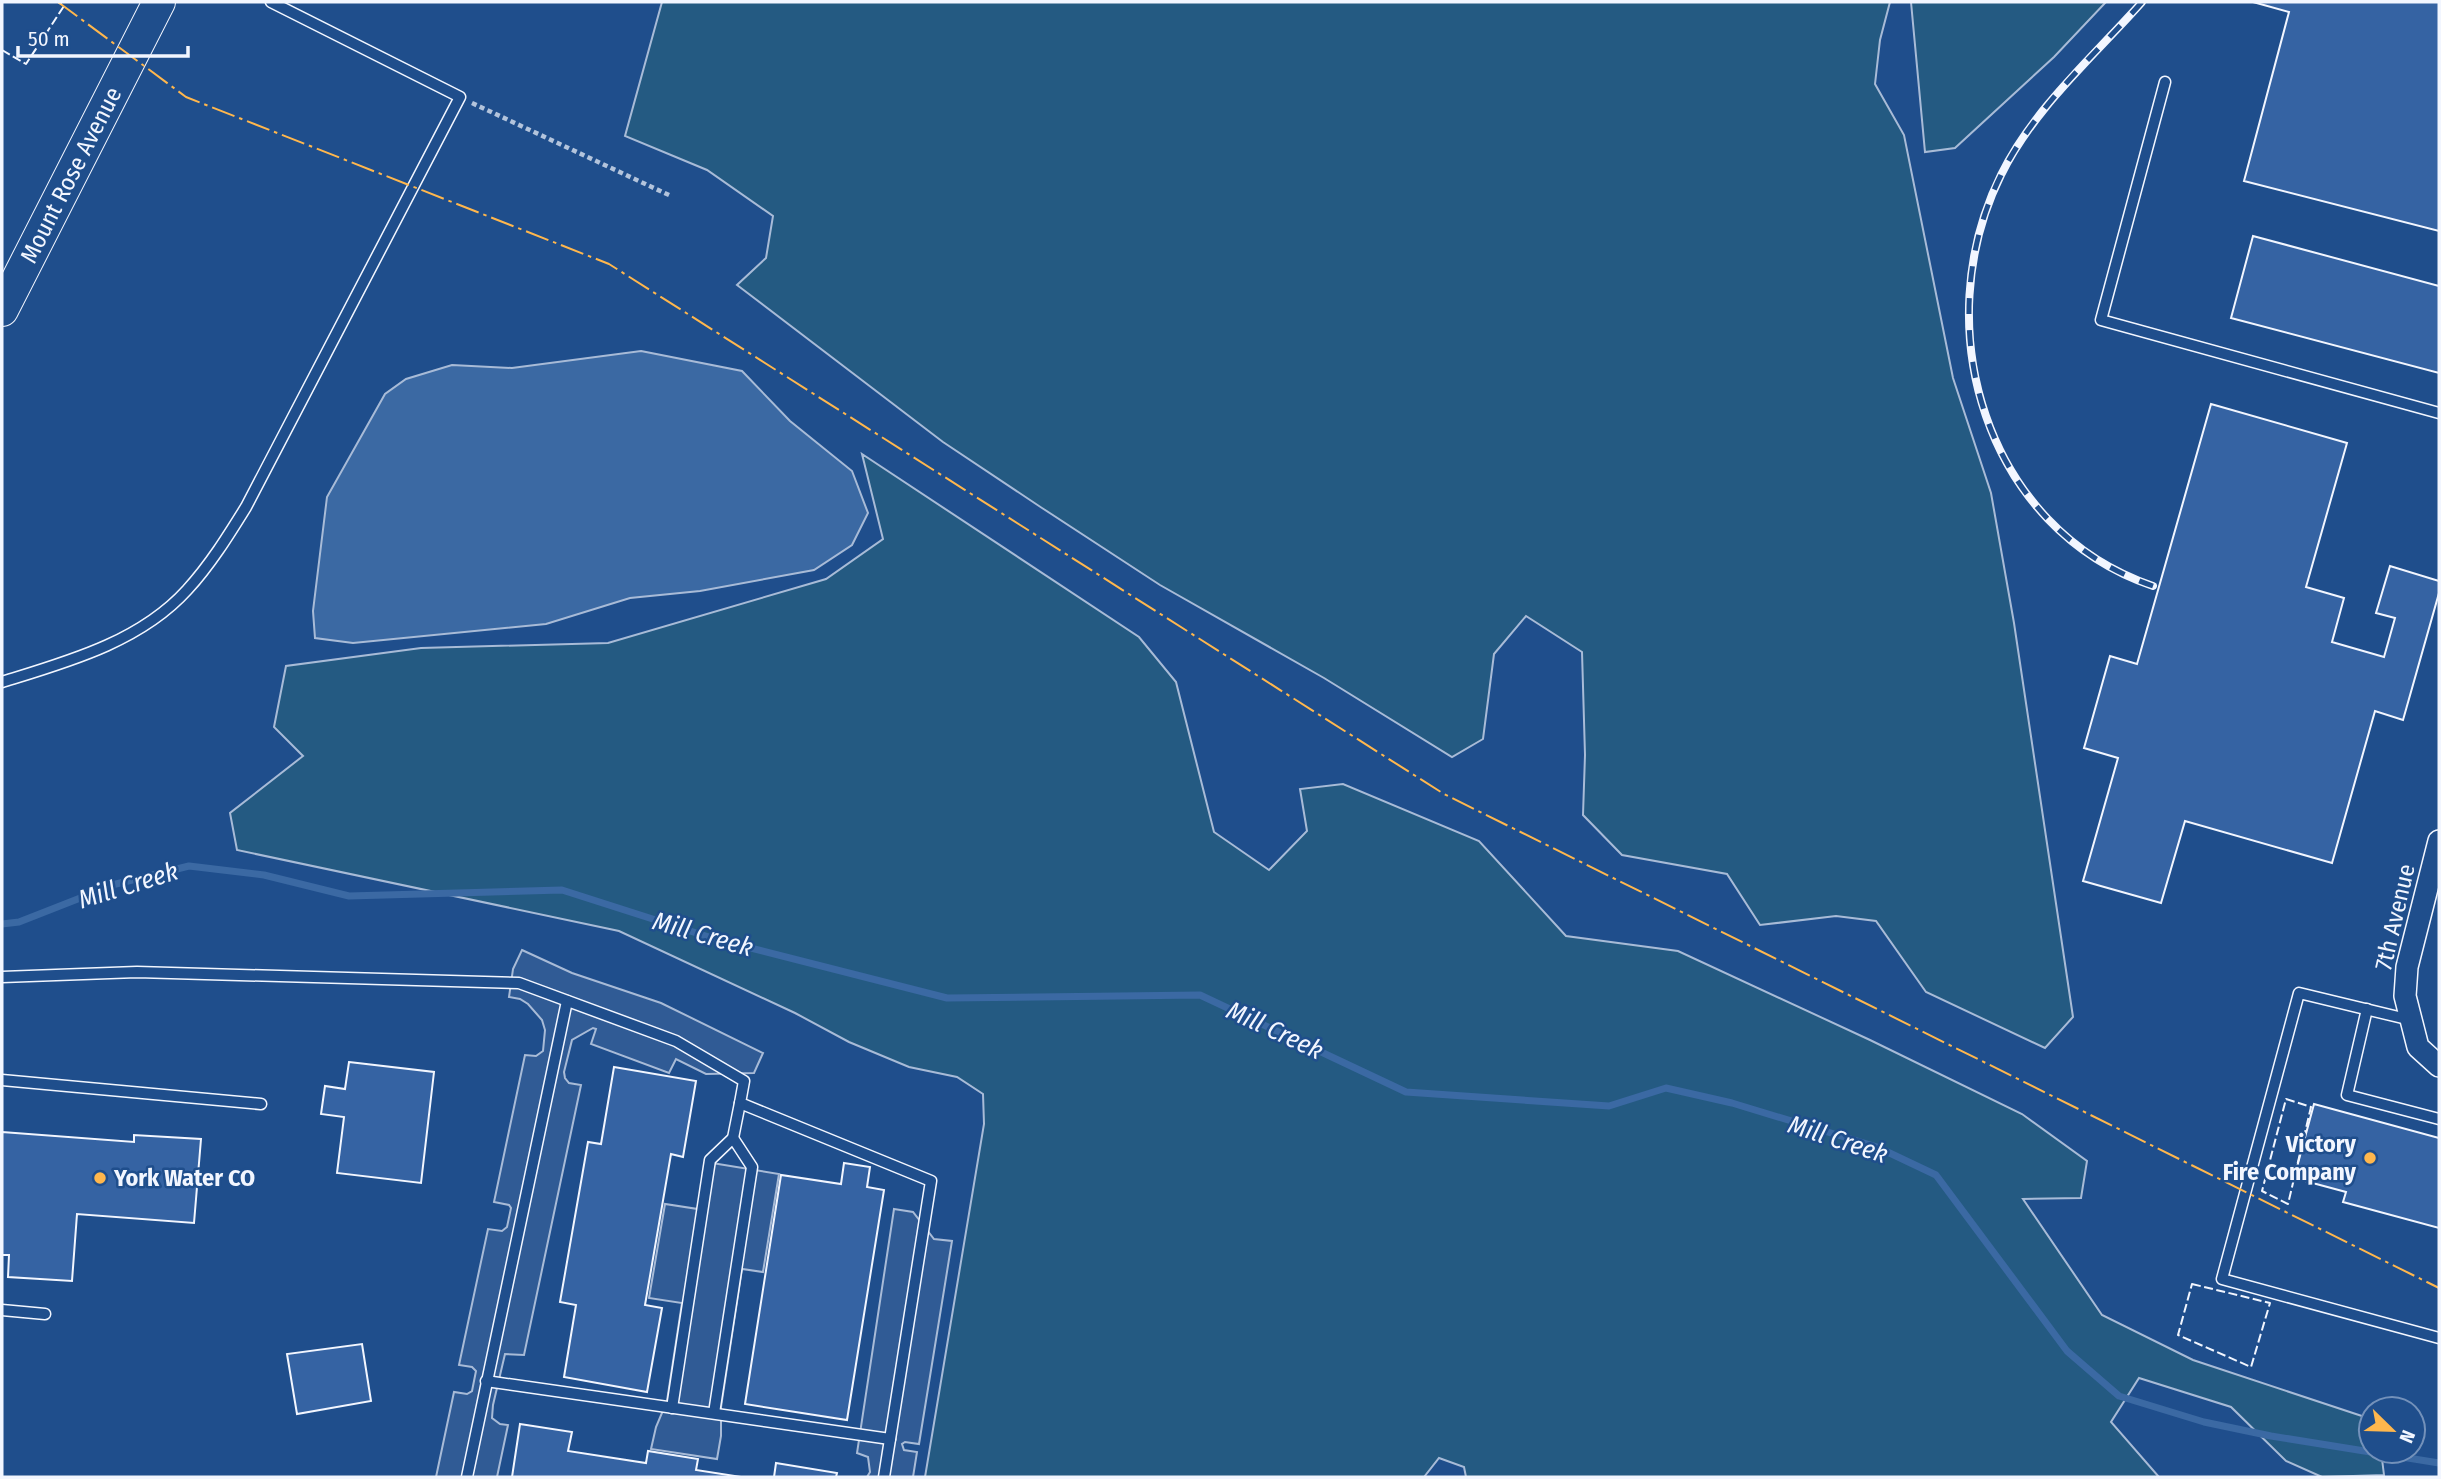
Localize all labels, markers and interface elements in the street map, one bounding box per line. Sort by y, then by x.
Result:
scale bar [18,14,187,58]
text: 50 m [28,26,70,52]
street label: Mount Rose Avenue [15,82,127,268]
water label: Mill Creek [74,856,182,915]
street label: 7th Avenue [2369,861,2421,973]
water label: Mill Creek [649,905,757,964]
water label: Mill Creek [1222,995,1328,1066]
water label: Mill Creek [1784,1109,1892,1170]
place label: Victory Fire Company [2223,1130,2357,1186]
marker: Victory Fire Company [2362,1150,2378,1166]
place label: York Water CO [113,1164,255,1192]
marker: York Water CO [92,1170,108,1186]
north arrow [2357,1395,2427,1465]
text: N [2394,1427,2420,1446]

